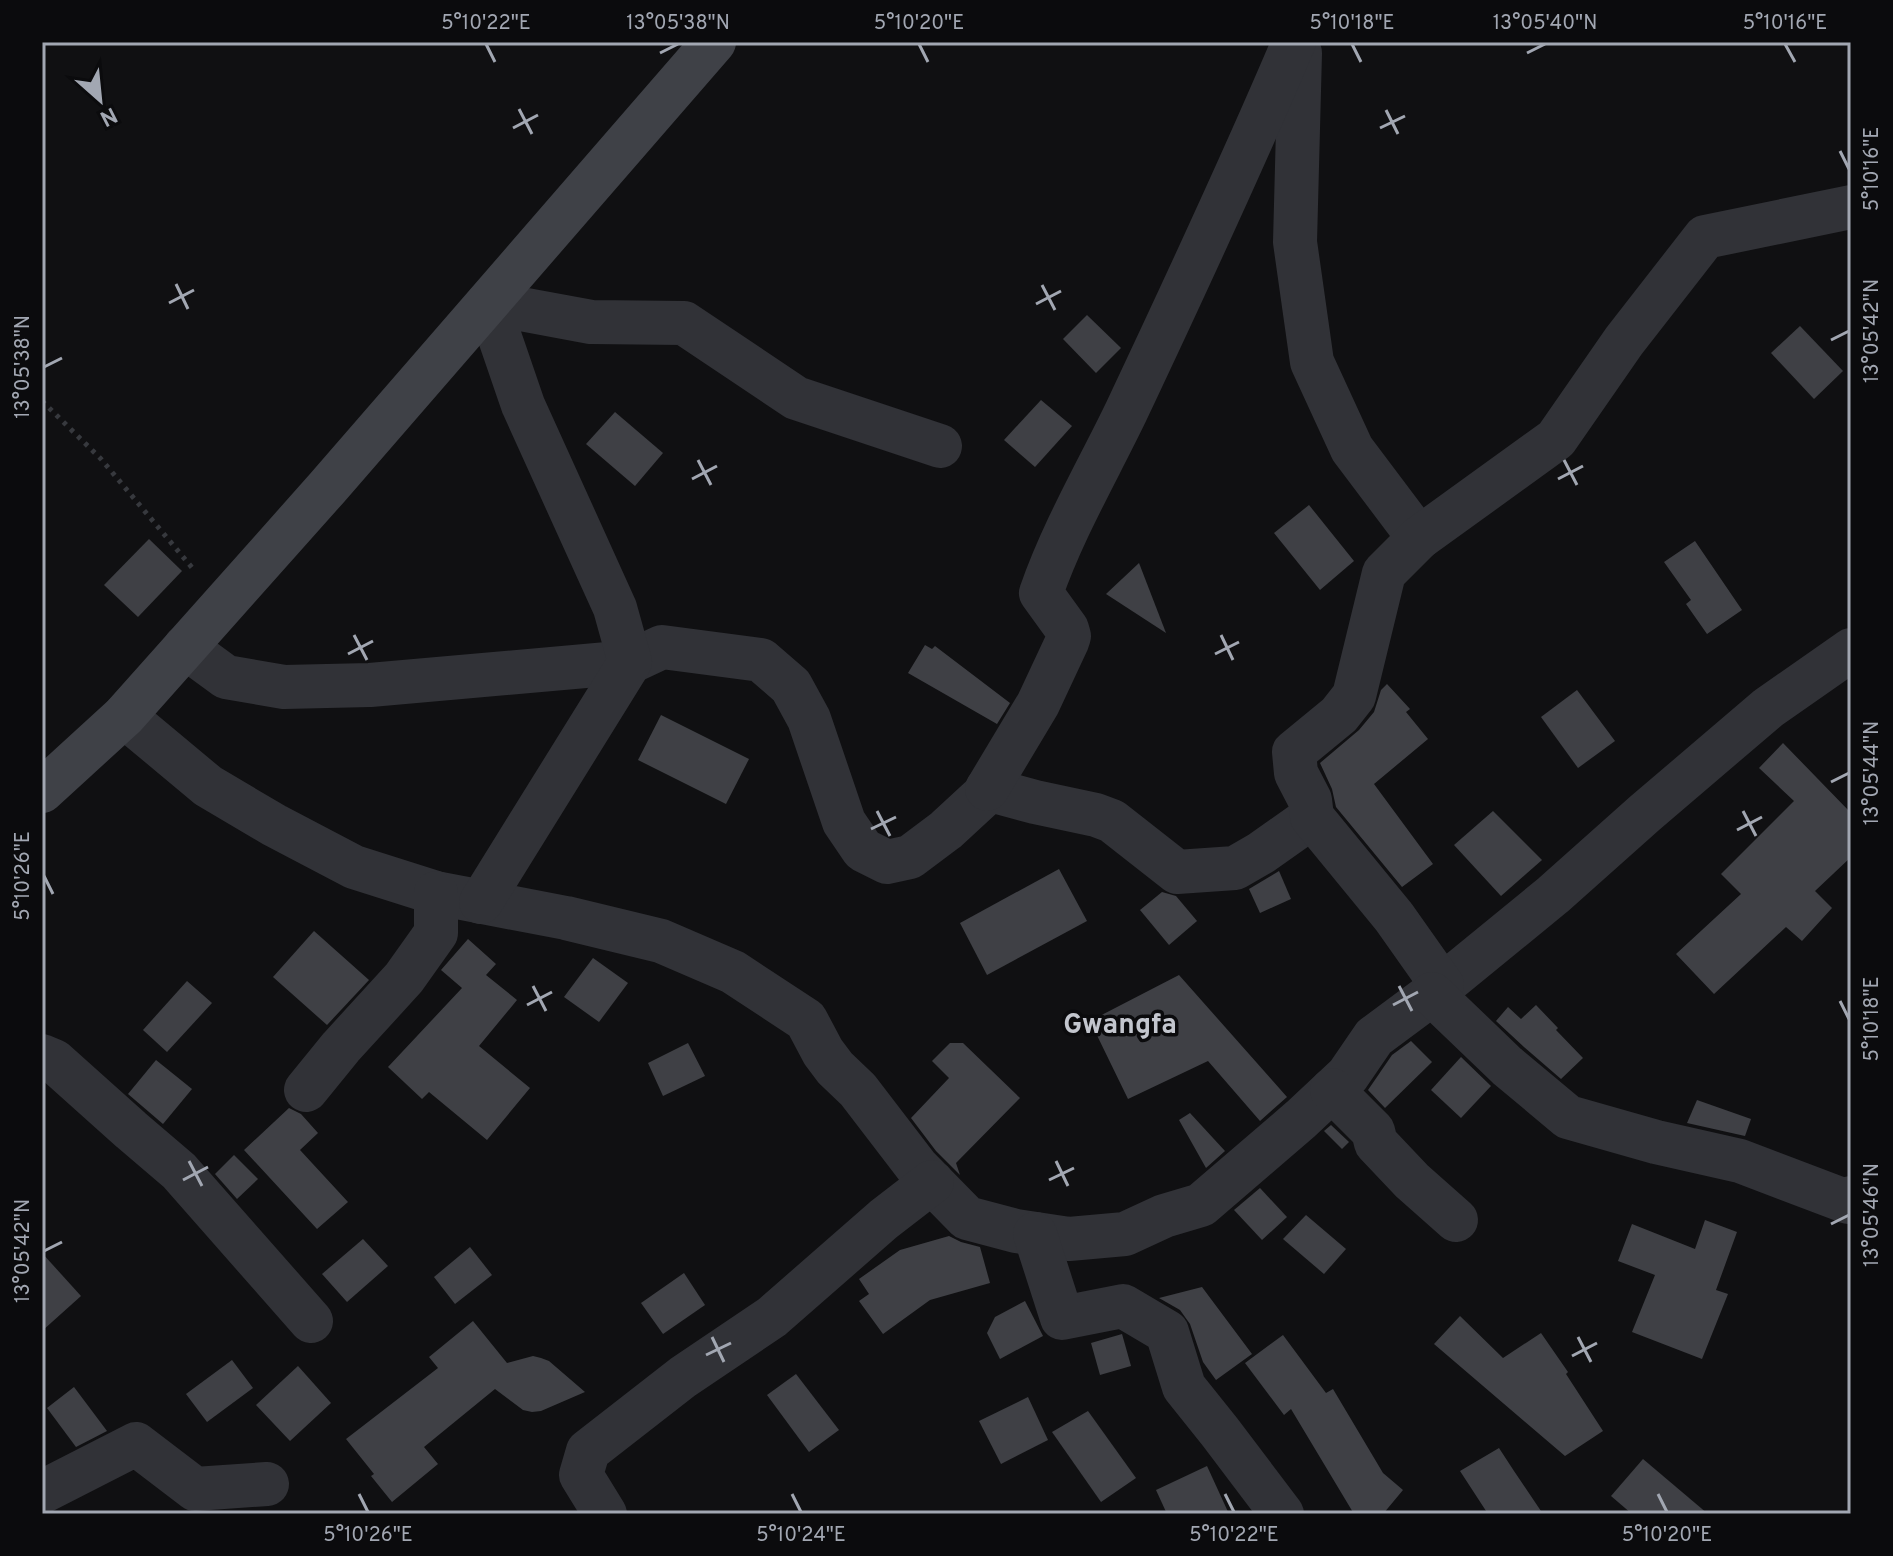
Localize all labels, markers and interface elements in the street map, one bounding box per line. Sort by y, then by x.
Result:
text: 5°10'22"E [441,11,531,37]
text: 13°05'38"N [626,11,730,37]
text: 5°10'20"E [874,11,964,37]
text: 5°10'18"E [1310,11,1394,37]
text: 13°05'40"N [1493,11,1597,37]
text: 5°10'16"E [1743,11,1827,37]
north arrow [60,60,140,140]
text: N [95,100,121,131]
text: 5°10'16"E [1860,127,1886,211]
text: 13°05'42"N [1860,279,1886,383]
text: 13°05'38"N [11,315,37,419]
text: 13°05'44"N [1860,721,1886,825]
text: 5°10'26"E [11,831,37,921]
text: 5°10'18"E [1860,977,1886,1061]
district label: Gwangfa [1063,1008,1177,1044]
text: 13°05'46"N [1860,1163,1886,1267]
text: 13°05'42"N [11,1199,37,1303]
text: 5°10'26"E [323,1523,413,1549]
text: 5°10'24"E [756,1523,846,1549]
text: 5°10'22"E [1189,1523,1279,1549]
text: 5°10'20"E [1622,1523,1712,1549]

